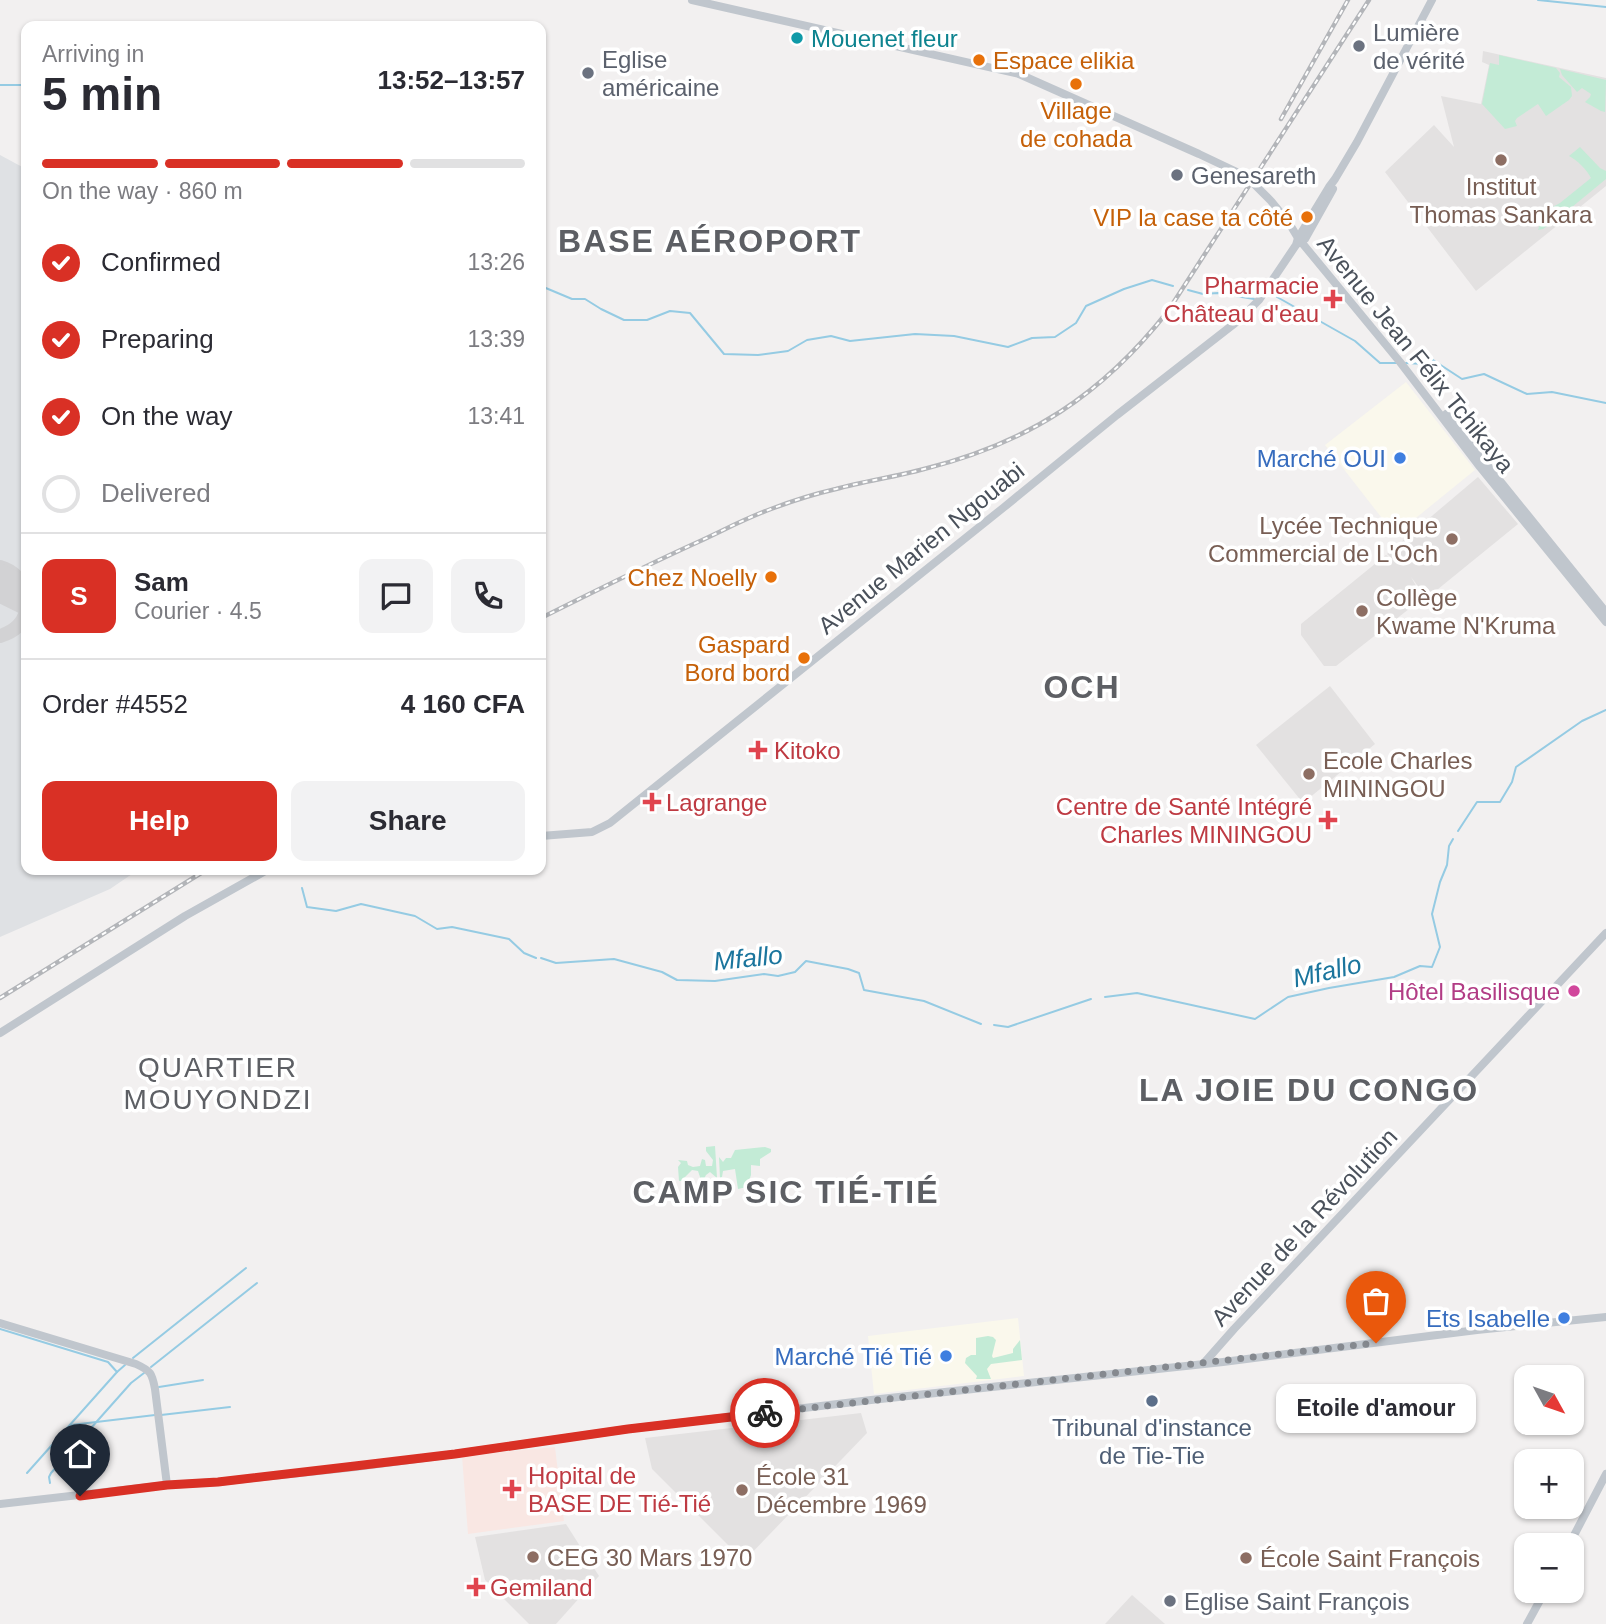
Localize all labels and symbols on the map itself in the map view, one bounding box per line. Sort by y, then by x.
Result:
place label: Lumière de vérité [1373,19,1465,74]
place label: Mouenet fleur [811,25,958,52]
marker: Mouenet fleur [789,30,805,46]
marker: Lumière de vérité [1351,38,1367,54]
place label: Eglise américaine [602,46,719,101]
place label: Espace elikia [993,47,1135,74]
marker: Espace elikia [971,52,987,68]
marker: Eglise américaine [580,65,596,81]
marker: Village de cohada [1068,76,1084,92]
place label: Village de cohada [1020,97,1133,152]
marker: Institut Thomas Sankara [1493,152,1509,168]
place label: Genesareth [1191,162,1316,189]
marker: Genesareth [1169,167,1185,183]
place label: Institut Thomas Sankara [1410,173,1593,228]
place label: VIP la case ta côté [1093,204,1293,231]
marker: VIP la case ta côté [1299,209,1315,225]
district label: BASE AÉROPORT [558,223,862,259]
street label: Avenue Jean Félix Tchikaya [1312,230,1520,478]
place label: Pharmacie Château d'eau [1164,272,1319,327]
marker: Pharmacie Château d'eau [1325,291,1341,307]
place label: Marché OUI [1257,445,1386,472]
marker: Marché OUI [1392,450,1408,466]
street label: Avenue Marien Ngouabi [813,457,1029,639]
place label: Lycée Technique Commercial de L'Och [1208,512,1438,567]
marker: Lycée Technique Commercial de L'Och [1444,531,1460,547]
place label: Chez Noelly [628,564,757,591]
marker: Chez Noelly [763,569,779,585]
place label: Collège Kwame N'Kruma [1376,584,1556,639]
marker: Collège Kwame N'Kruma [1354,603,1370,619]
place label: Gaspard Bord bord [685,631,790,686]
marker: Gaspard Bord bord [796,650,812,666]
district label: OCH [1043,669,1121,705]
place label: Kitoko [774,737,841,764]
marker: Kitoko [748,740,768,760]
place label: Ecole Charles MININGOU [1323,747,1472,802]
marker: Ecole Charles MININGOU [1301,766,1317,782]
place label: Lagrange [666,789,767,816]
place label: Centre de Santé Intégré Charles MININGOU [1056,793,1312,848]
marker: Lagrange [644,794,660,810]
marker: Centre de Santé Intégré Charles MININGOU [1318,810,1338,830]
water label: Mfallo [712,939,784,977]
water label: Mfallo [1290,949,1364,993]
place label: Hôtel Basilisque [1388,978,1560,1005]
marker: Hôtel Basilisque [1566,983,1582,999]
district label: QUARTIER MOUYONDZI [123,1052,313,1115]
district label: LA JOIE DU CONGO [1139,1072,1479,1108]
street label: Avenue de la Révolution [1206,1123,1402,1331]
district label: CAMP SIC TIÉ-TIÉ [633,1174,939,1210]
pin [1346,1271,1406,1343]
place label: Ets Isabelle [1426,1305,1550,1332]
marker: Ets Isabelle [1556,1310,1572,1326]
place label: Marché Tié Tié [775,1343,932,1370]
marker: Marché Tié Tié [938,1348,954,1364]
north arrow [1514,1365,1584,1435]
courier [730,1378,800,1448]
callout: Etoile d'amour [1276,1385,1476,1434]
marker: Tribunal d'instance de Tie-Tie [1144,1393,1160,1409]
place label: Tribunal d'instance de Tie-Tie [1052,1414,1252,1469]
pin [50,1424,110,1496]
place label: Hopital de BASE DE Tié-Tié [528,1462,711,1517]
place label: École 31 Décembre 1969 [756,1463,927,1518]
marker: Hopital de BASE DE Tié-Tié [502,1479,522,1499]
marker: École 31 Décembre 1969 [734,1482,750,1498]
place label: CEG 30 Mars 1970 [547,1544,752,1571]
place label: École Saint François [1260,1545,1480,1572]
marker: CEG 30 Mars 1970 [525,1549,541,1565]
marker: École Saint François [1238,1550,1254,1566]
place label: Gemiland [490,1574,593,1601]
marker: Gemiland [468,1579,484,1595]
place label: Eglise Saint François [1184,1588,1409,1615]
marker: Eglise Saint François [1162,1593,1178,1609]

